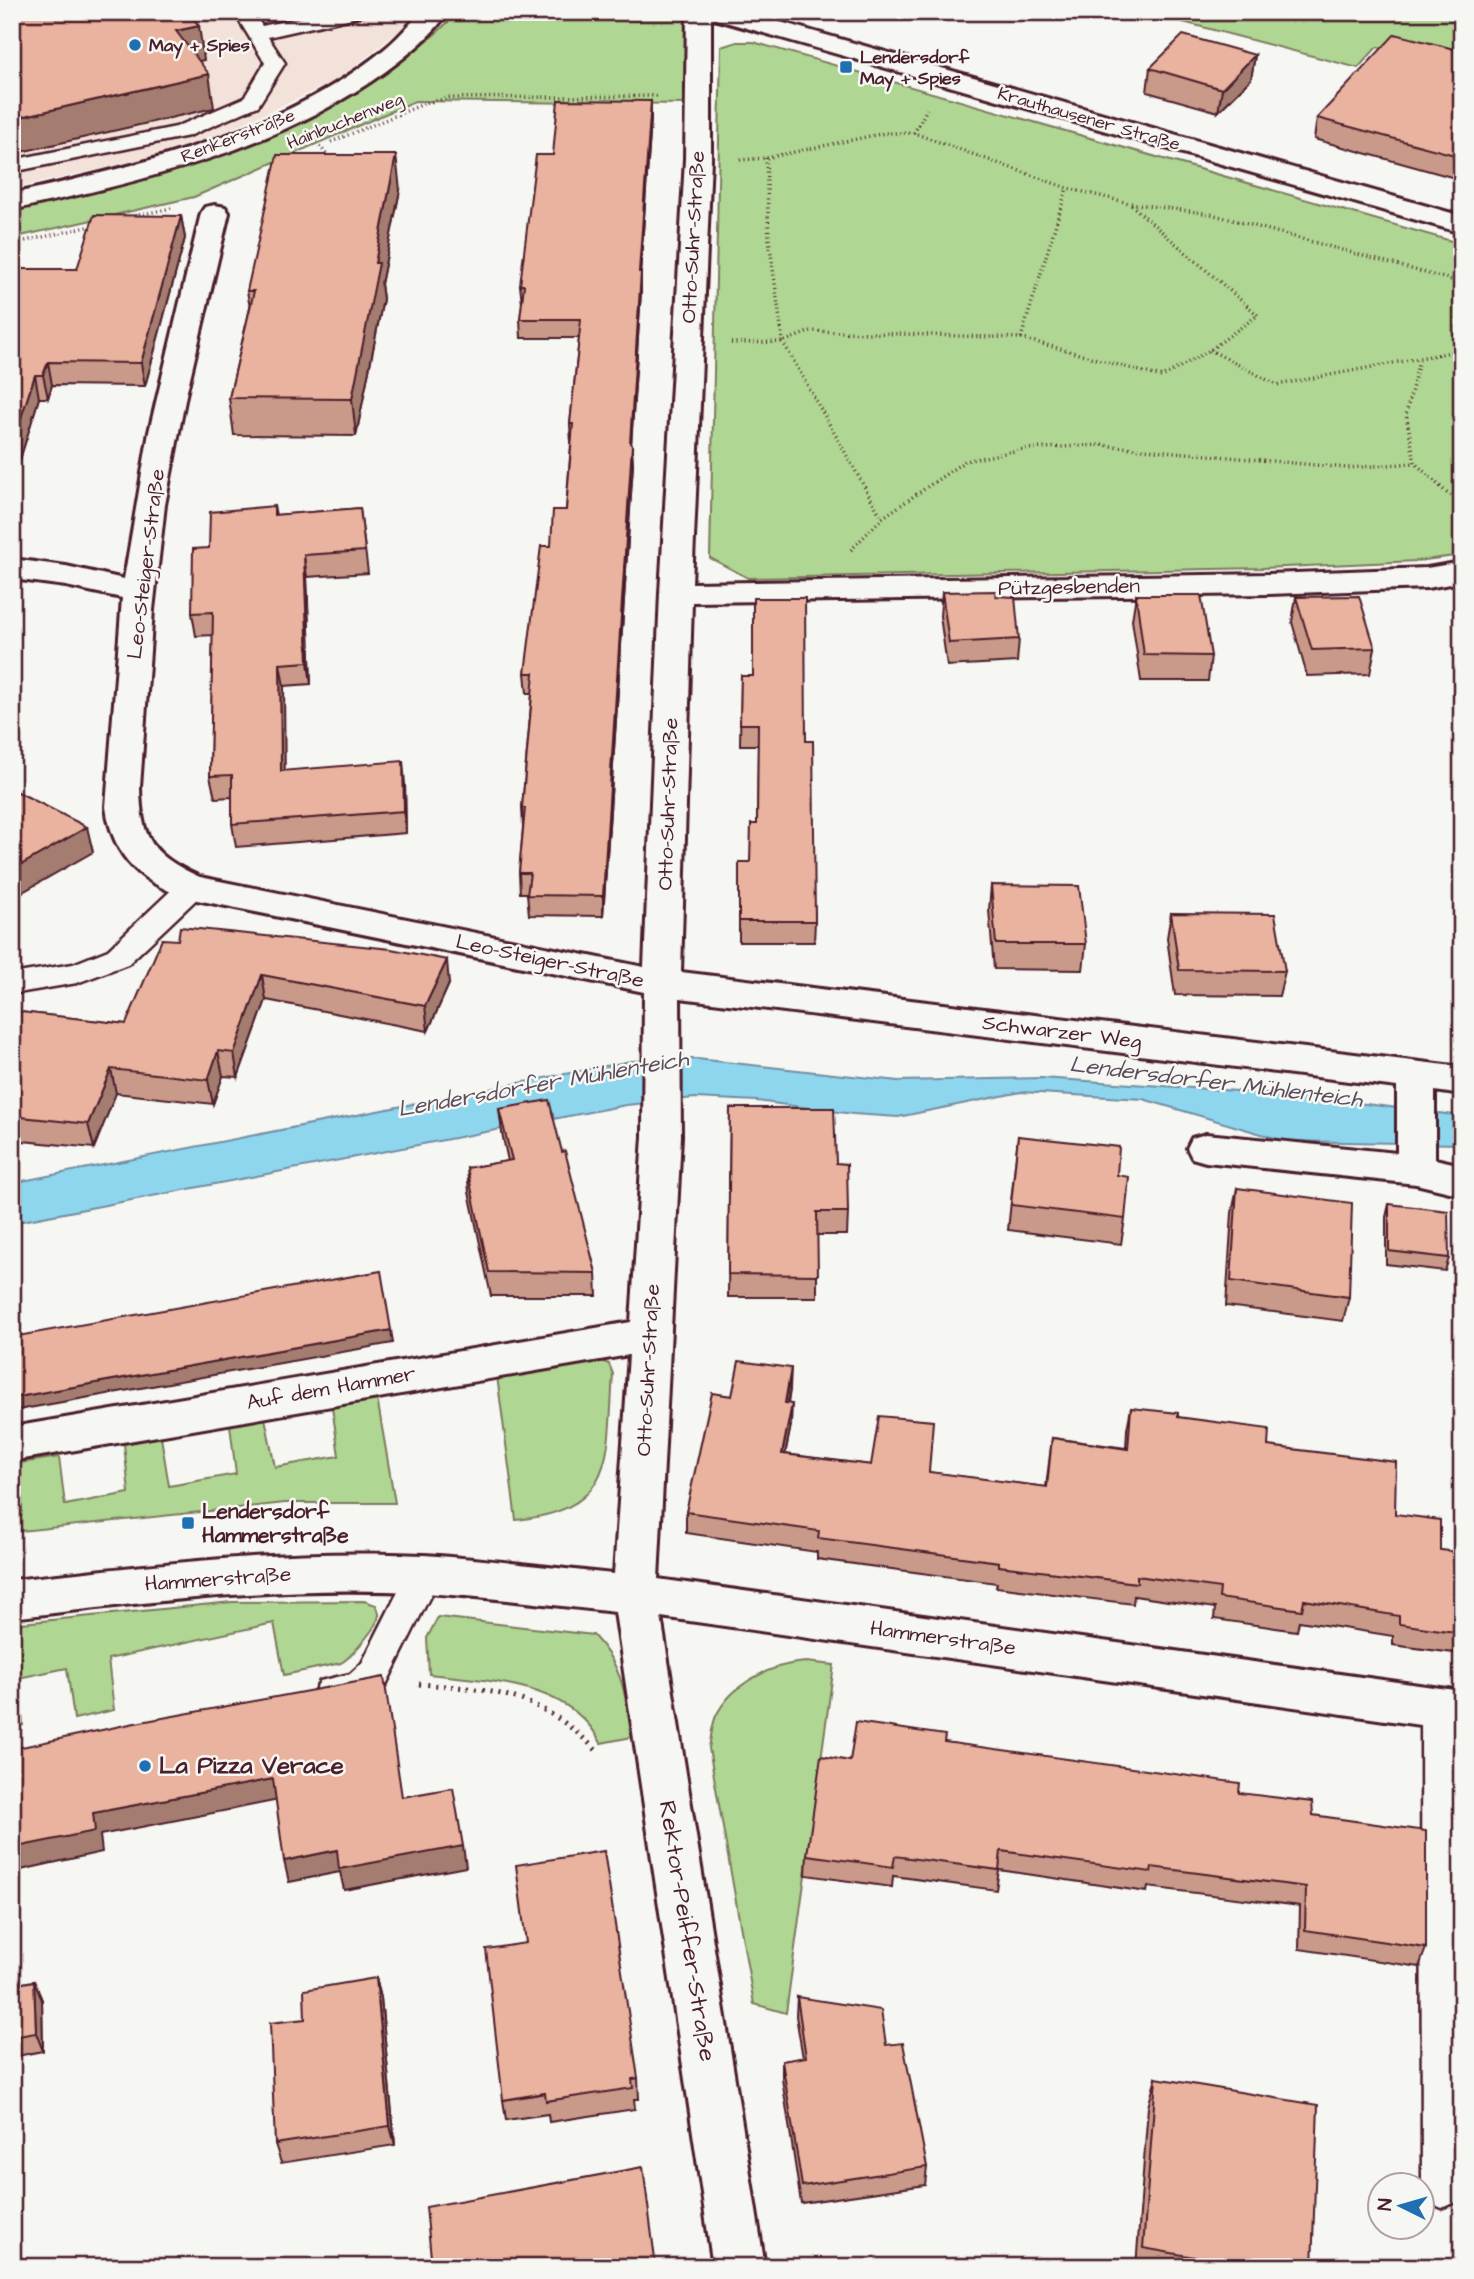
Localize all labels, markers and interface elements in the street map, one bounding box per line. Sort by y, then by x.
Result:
place label: May + Spies [149,33,250,59]
marker: May + Spies [127,37,143,53]
place label: Lendersdorf May + Spies [860,45,970,92]
marker: Lendersdorf May + Spies [838,59,854,75]
street label: Krauthausener Straße [995,81,1183,157]
street label: Hainbuchenweg [283,86,407,157]
street label: Renkerstraße [177,103,299,169]
street label: Otto-Suhr-Straße [674,150,712,324]
street label: Leo-Steiger-Straße [120,467,174,661]
street label: Pützgesbenden [998,571,1140,605]
street label: Otto-Suhr-Straße [650,717,686,891]
street label: Leo-Steiger-Straße [453,927,647,997]
street label: Schwarzer Weg [981,1008,1143,1058]
water label: Lendersdorfer Mühlenteich [395,1042,692,1125]
water label: Lendersdorfer Mühlenteich [1068,1048,1366,1116]
street label: Otto-Suhr-Straße [629,1283,667,1457]
street label: Auf dem Hammer [244,1359,418,1417]
place label: Lendersdorf Hammerstraße [202,1497,349,1550]
marker: Lendersdorf Hammerstraße [180,1515,196,1531]
street label: Hammerstraße [144,1559,292,1599]
street label: Hammerstraße [868,1613,1018,1663]
place label: La Pizza Verace [159,1749,344,1783]
marker: La Pizza Verace [137,1758,153,1774]
street label: Rektor-Peiffer-Straße [650,1798,724,2064]
north arrow [1366,2170,1436,2240]
text: N [1372,2197,1400,2212]

